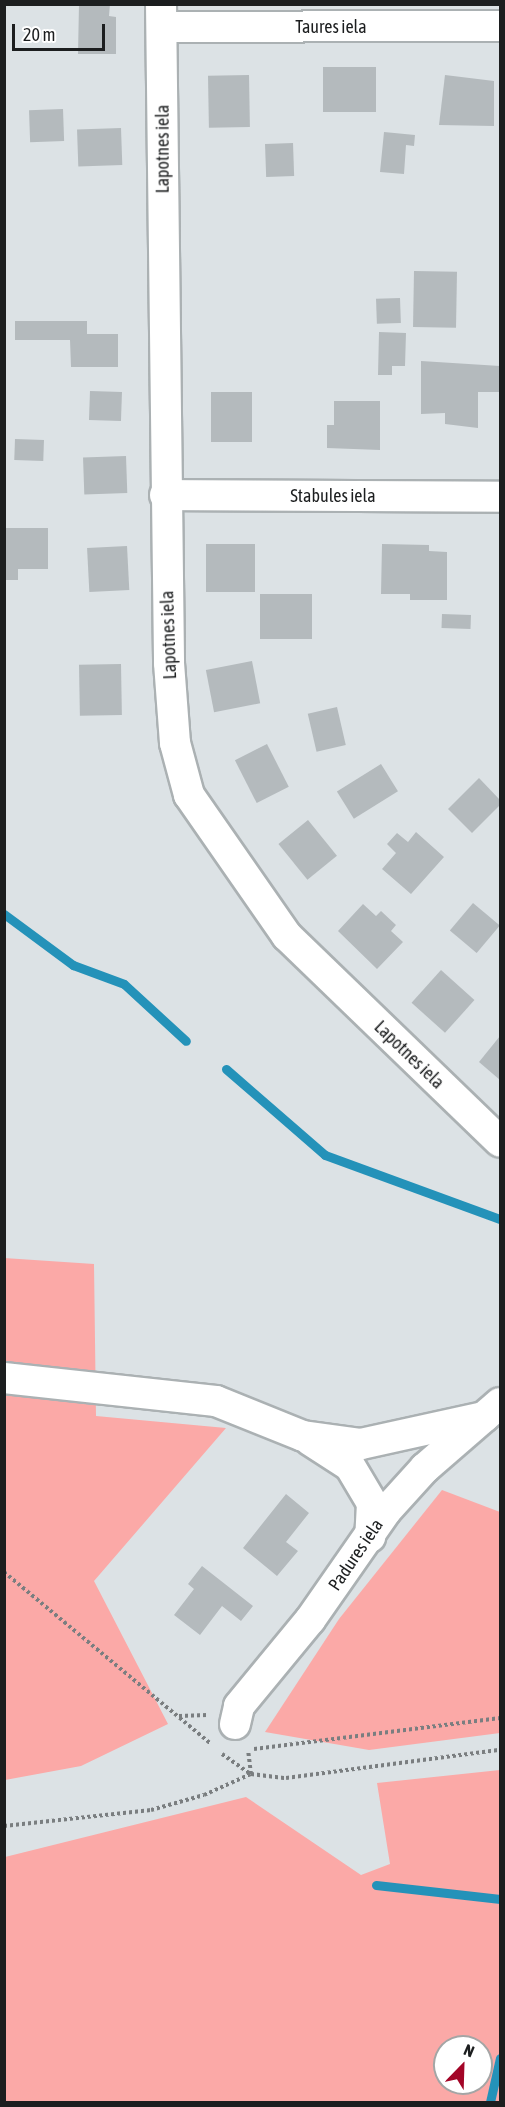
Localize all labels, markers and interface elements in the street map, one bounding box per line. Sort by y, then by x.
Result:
scale bar [15,12,108,50]
street label: Taures iela [295,16,367,38]
text: 20 m [23,24,55,45]
street label: Lapotnes iela [152,105,174,193]
street label: Stabules iela [290,485,376,507]
street label: Lapotnes iela [157,590,181,680]
street label: Lapotnes iela [370,1016,448,1094]
street label: Padures iela [324,1515,388,1595]
north arrow [433,2035,493,2095]
text: N [461,2040,477,2060]

